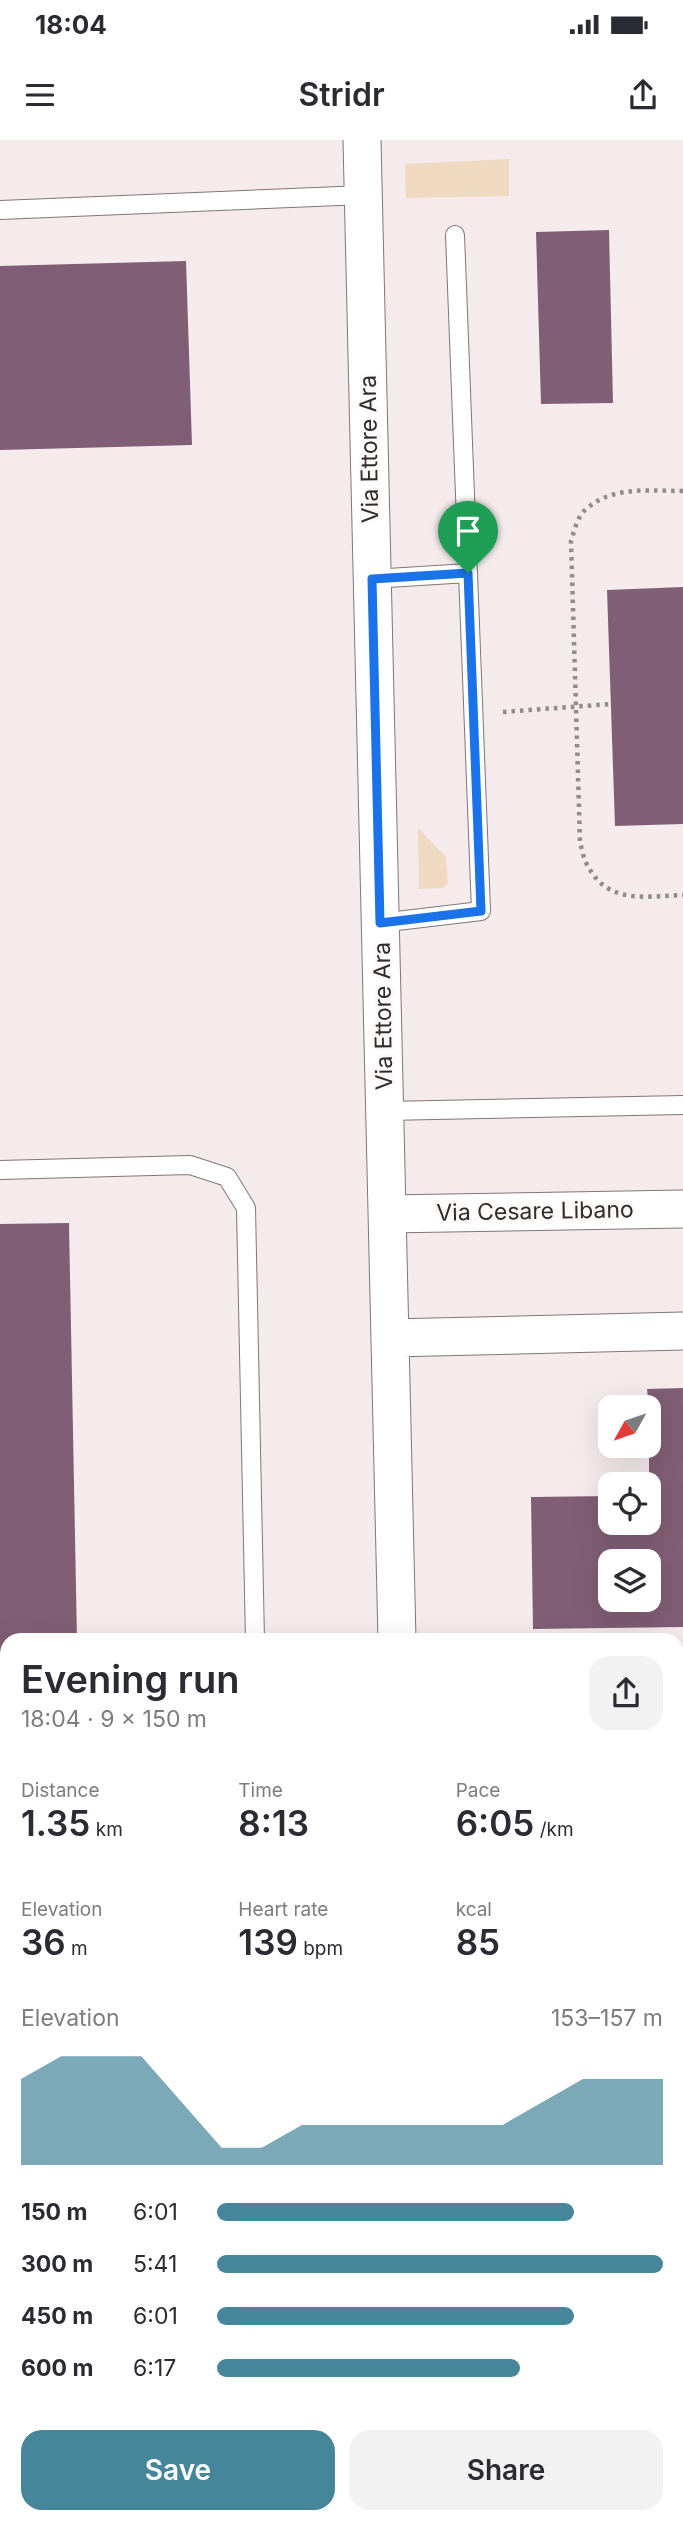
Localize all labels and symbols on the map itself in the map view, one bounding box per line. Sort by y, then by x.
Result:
street label: Via Ettore Ara [354,375,384,523]
pin [438,501,498,573]
street label: Via Ettore Ara [368,942,398,1090]
street label: Via Cesare Libano [436,1195,634,1227]
north arrow [598,1395,662,1458]

